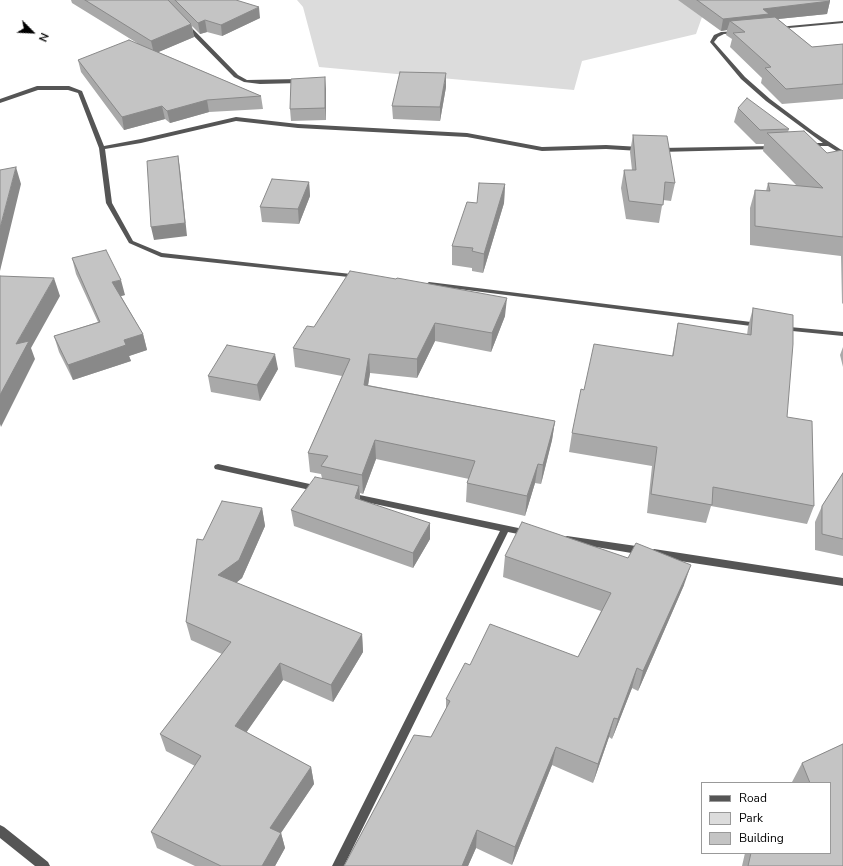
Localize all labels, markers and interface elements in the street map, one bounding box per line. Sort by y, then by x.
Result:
north arrow [12,12,52,52]
text: N [35,30,52,44]
legend [701,782,831,854]
text: Road [739,790,767,806]
text: Park [739,810,763,826]
text: Building [739,830,784,846]

